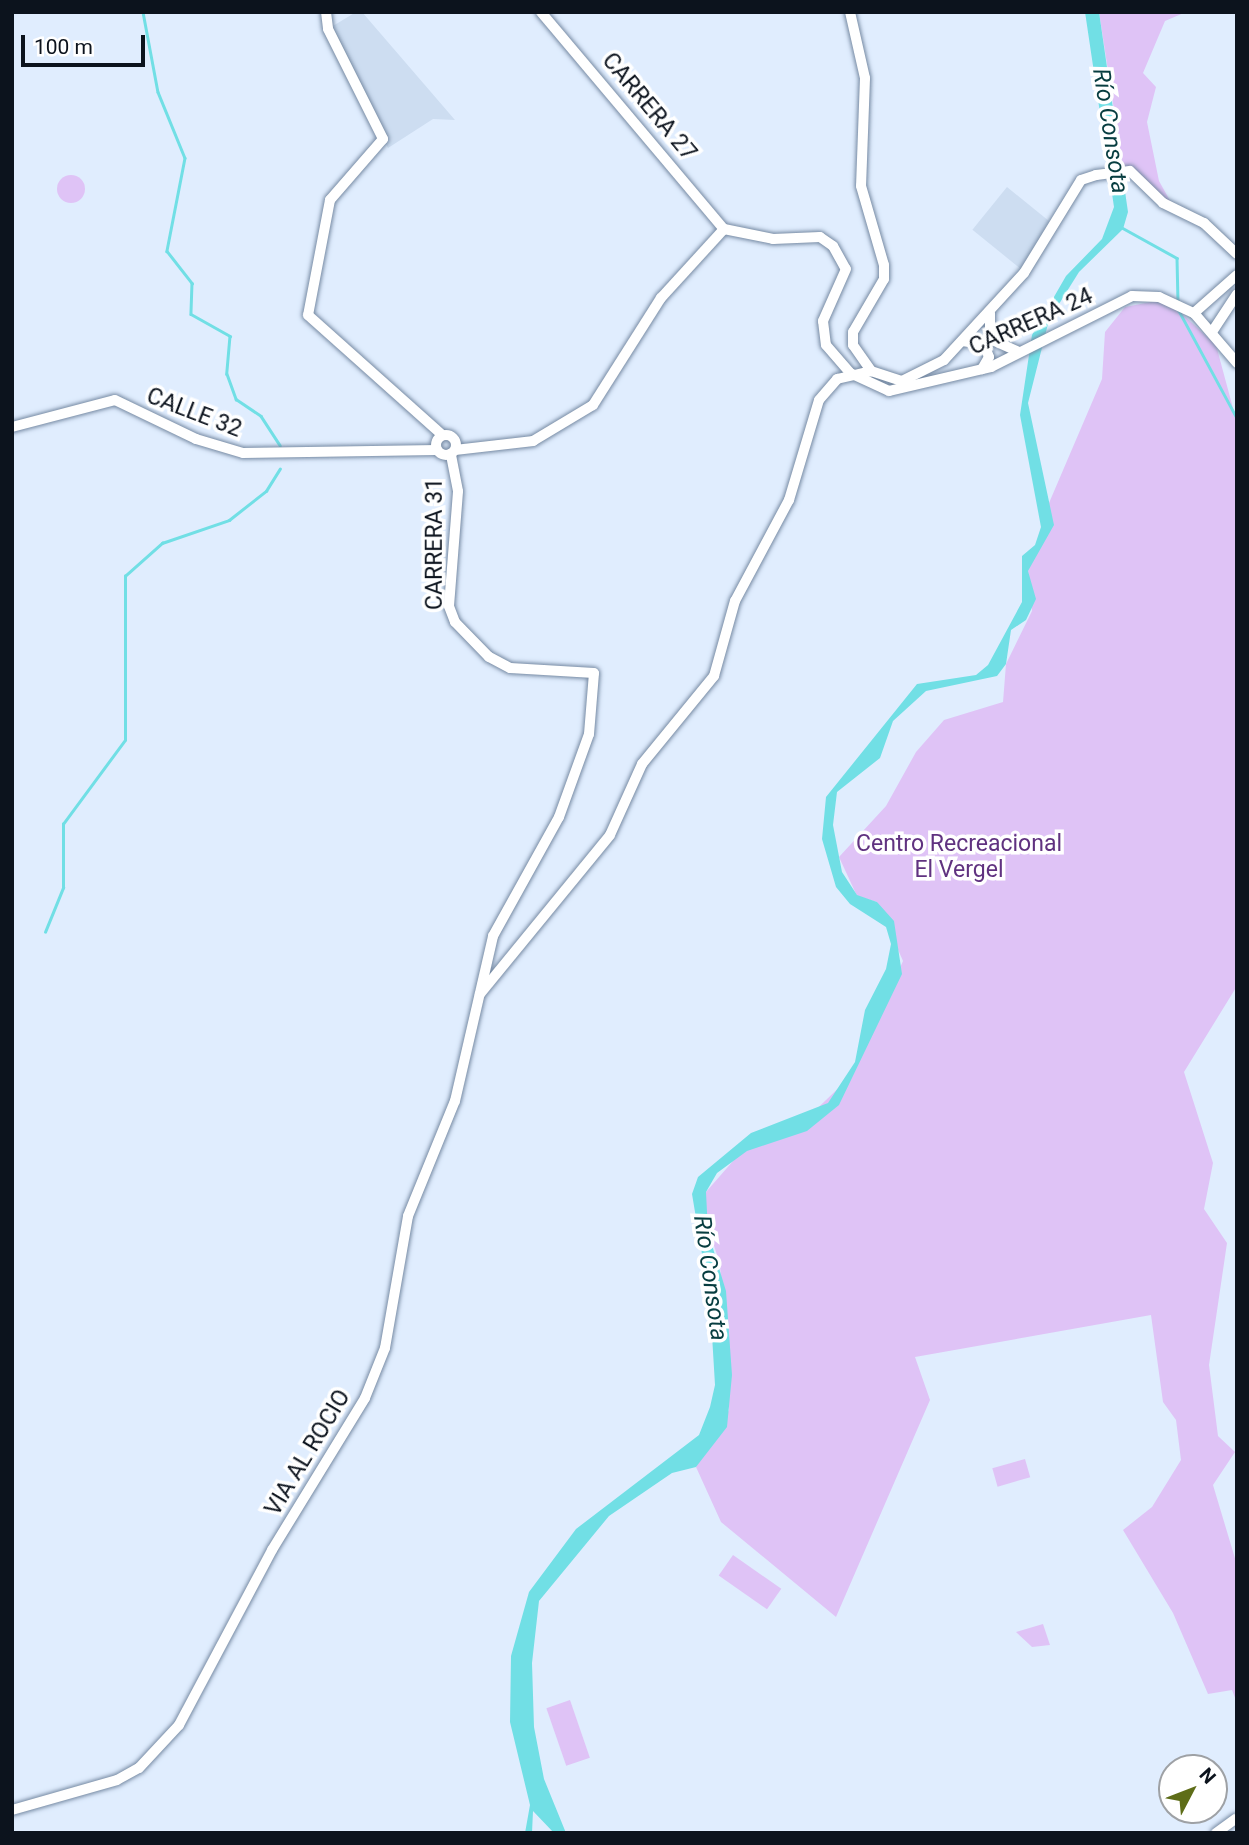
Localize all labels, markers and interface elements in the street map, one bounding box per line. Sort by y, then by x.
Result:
scale bar [24,21,149,65]
text: 100 m [34,35,93,59]
street label: CARRERA 27 [596,48,702,166]
water label: Río Consota [1086,66,1134,196]
street label: CARRERA 24 [965,283,1097,361]
street label: CALLE 32 [143,382,245,444]
street label: CARRERA 31 [421,478,449,610]
park label: Centro Recreacional El Vergel [856,830,1062,884]
water label: Río Consota [687,1214,733,1342]
street label: VIA AL ROCIO [260,1385,356,1521]
north arrow [1158,1754,1228,1824]
text: N [1194,1763,1221,1789]

